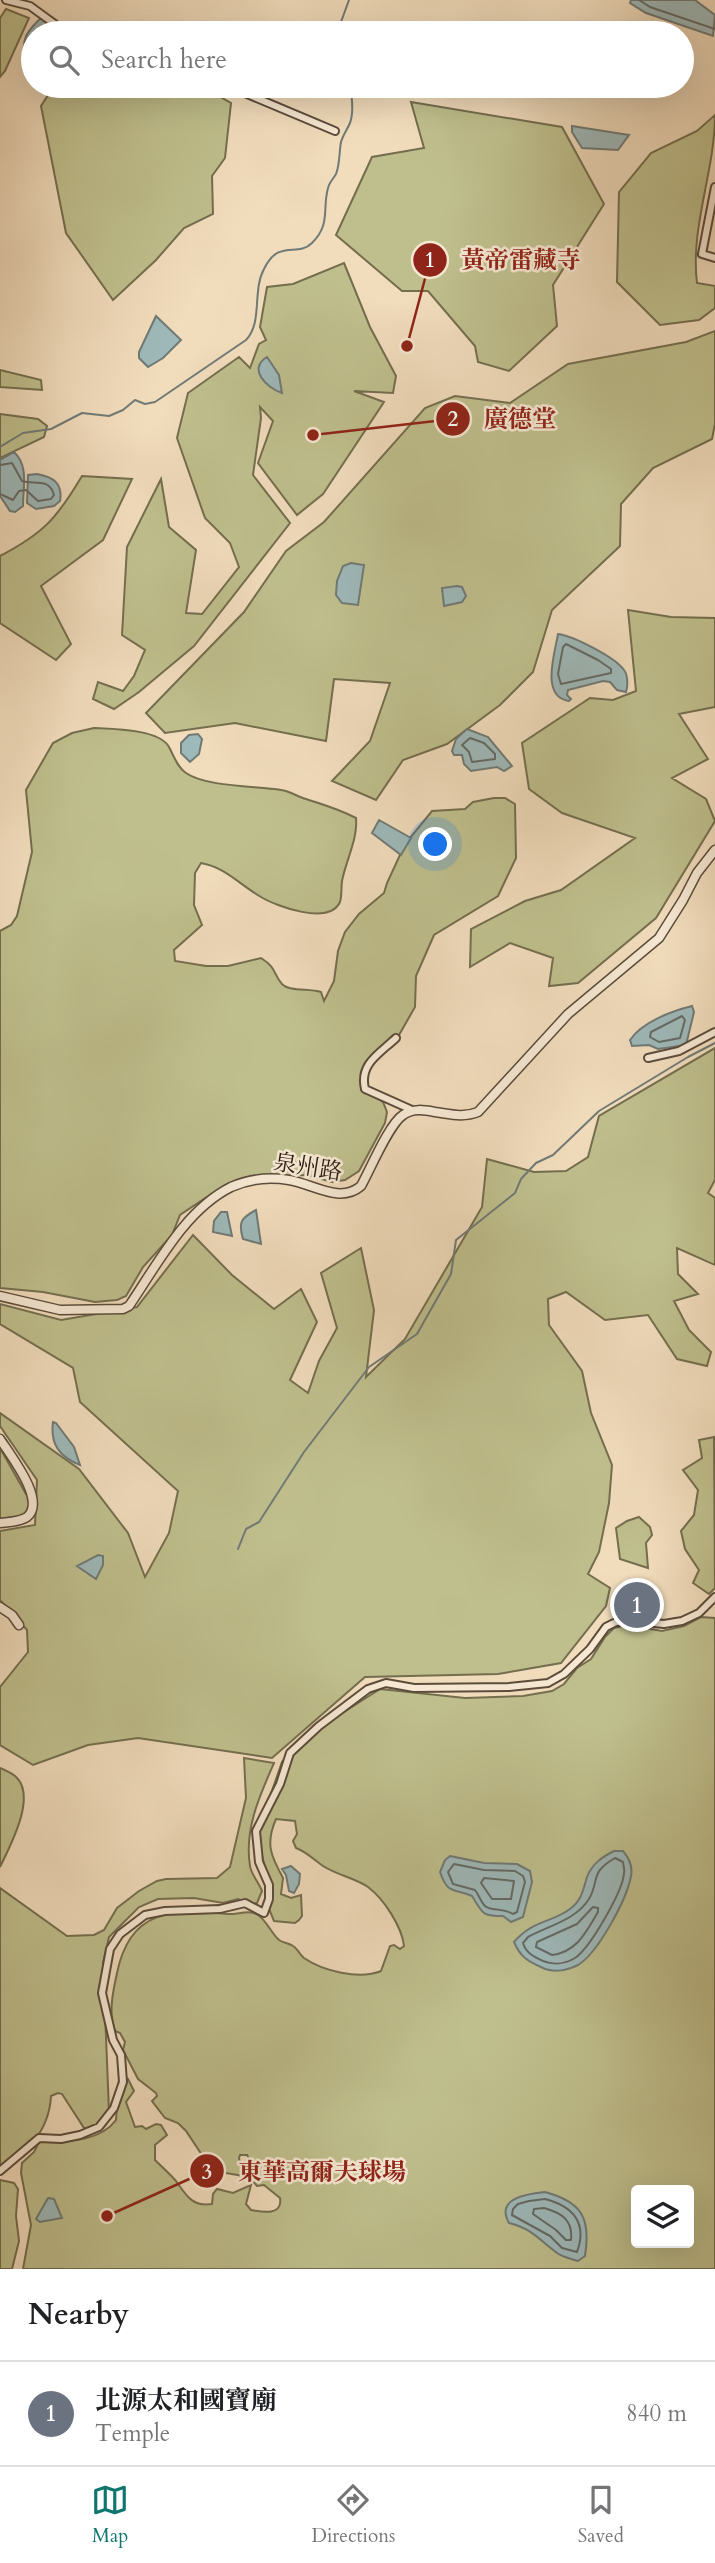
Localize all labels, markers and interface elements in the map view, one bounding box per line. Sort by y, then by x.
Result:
search box [21,21,694,98]
icon: search [45,41,83,79]
text: Search here [101,42,227,77]
callout: 黃帝雷藏寺 [412,237,595,282]
text: 黃帝雷藏寺 [461,244,581,277]
text: 1 [425,246,435,275]
callout: 廣德堂 [435,396,570,441]
text: 廣德堂 [484,403,556,436]
text: 2 [448,405,459,434]
your location [418,827,452,861]
street label: 泉州路 [272,1146,344,1188]
pin: 1 [614,1579,660,1631]
callout: 東華高爾夫球場 [189,2149,420,2194]
text: 東華高爾夫球場 [238,2156,406,2189]
text: 3 [202,2158,212,2187]
map controls [631,2185,694,2248]
button: layers [631,2185,694,2248]
text: Nearby [28,2294,129,2335]
text: 北源太和國寶廟 [95,2383,277,2418]
text: 1 [45,2398,57,2429]
text: 840 m [626,2398,687,2429]
text: Temple [95,2418,170,2449]
tab: Map [91,2481,129,2549]
tab: Directions [312,2481,395,2549]
tab: Saved [578,2481,624,2549]

